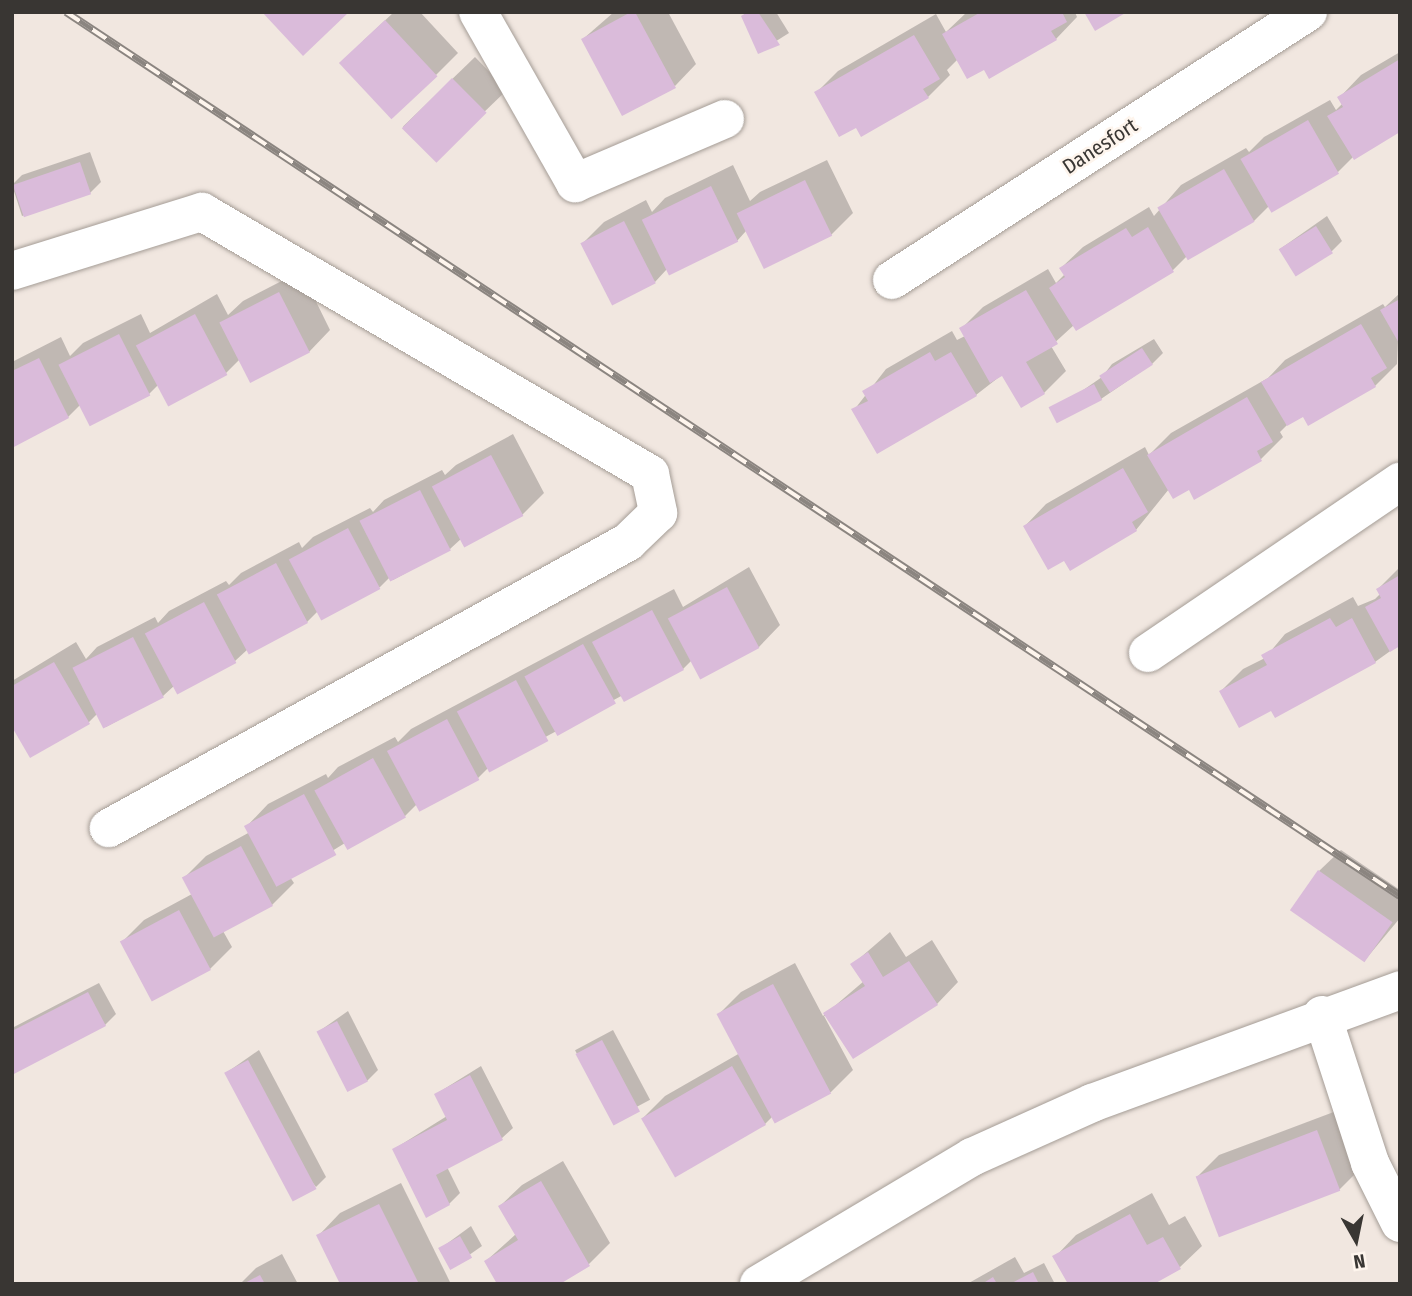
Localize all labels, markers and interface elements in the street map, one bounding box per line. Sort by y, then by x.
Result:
street label: Danesfort [1058,113,1142,179]
north arrow [1321,1205,1391,1275]
text: N [1352,1249,1367,1273]

